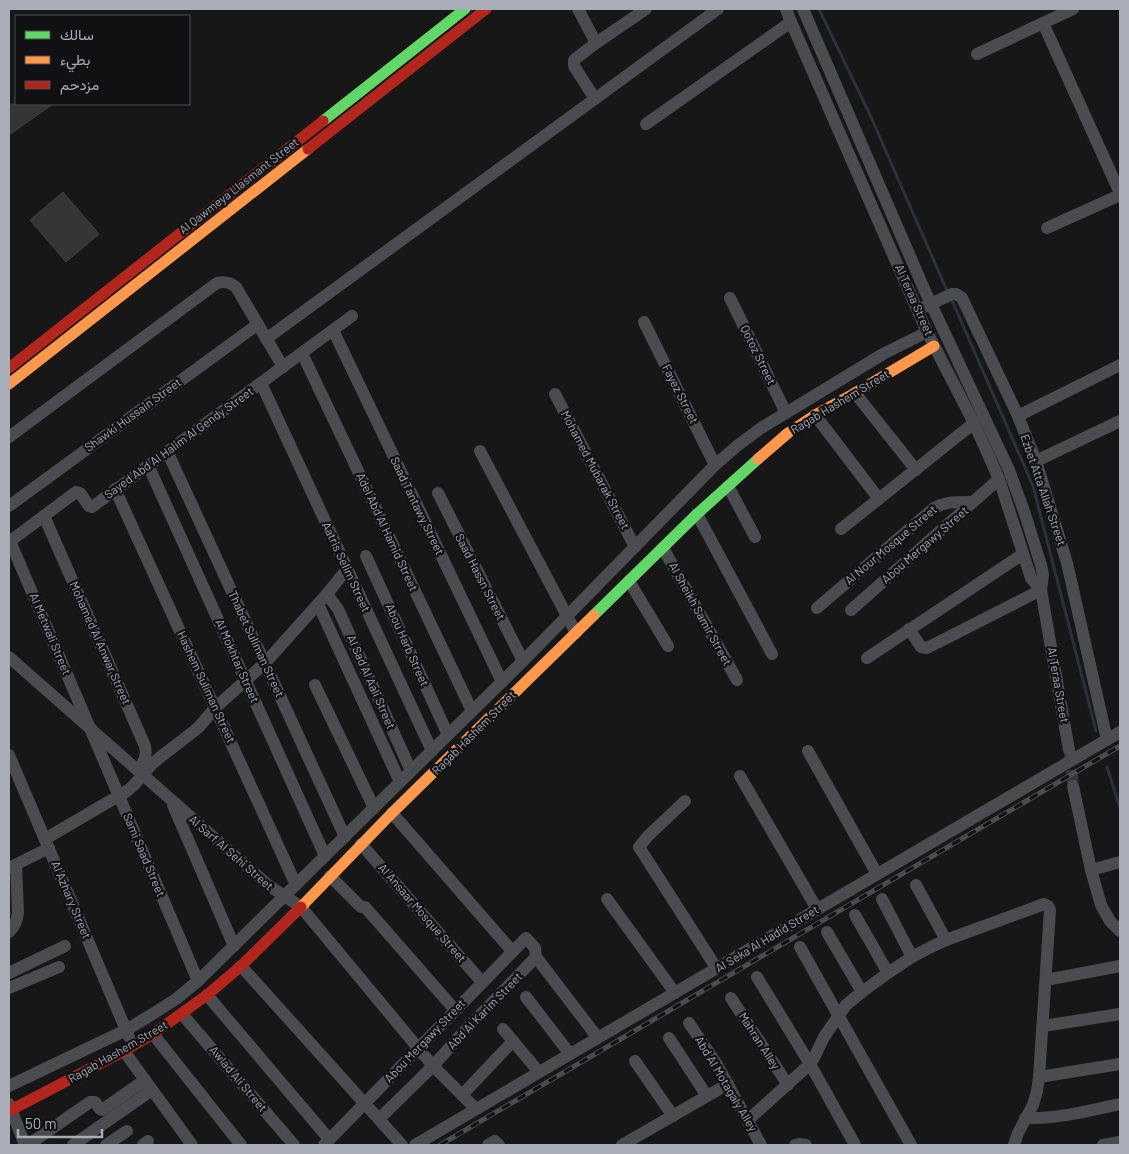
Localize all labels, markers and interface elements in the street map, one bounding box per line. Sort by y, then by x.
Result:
legend [15,15,190,105]
text: سالك [60,25,94,43]
text: بطيء [60,50,90,73]
text: مزدحم [60,75,99,95]
street label: Al Qawmeya Llasmant Street [176,134,301,236]
street label: Al Teraa Street [893,262,937,337]
street label: Qotoz Street [738,322,779,387]
street label: Fayez Street [660,362,702,426]
street label: Ragab Hashem Street [788,366,891,436]
street label: Shawki Hussain Street [81,374,184,454]
street label: Sayed Abd Al Halim Al Gendy Street [101,383,256,501]
street label: Mohamed Mubarak Street [559,408,633,531]
street label: Ezbet Atta Allah Street [1018,432,1070,547]
street label: Saad Tantawy Street [388,454,448,557]
street label: Adel Abd Al Hamid Street [354,470,422,593]
street label: Al Nour Mosque Street [841,502,939,587]
street label: Abou Mergawy Street [878,503,971,586]
street label: Aatris Selim Street [320,519,374,614]
street label: Saad Hassn Street [453,531,509,622]
street label: Al Sheikh Samir Street [667,559,735,668]
street label: Mohamed Al Anwar Street [67,579,134,706]
street label: Thabet Suliman Street [226,588,288,699]
street label: Al Metwali Street [27,591,74,677]
street label: Abou Harb Street [383,601,432,688]
street label: Al Mokhtar Street [213,617,263,705]
street label: Hashem Suliman Street [175,628,239,745]
street label: Al Sad Al Aali Street [345,632,399,731]
street label: Al Teraa Street [1045,646,1073,724]
street label: Ragab Hashem Street [429,688,518,777]
street label: Sami Saad Street [121,811,169,899]
street label: Al Sarf Al Sehi Street [187,812,277,893]
street label: Al Azhary Street [49,859,95,941]
street label: Al Ansaar Mosque Street [376,860,470,965]
street label: Al Seka Al Hadid Street [712,902,821,975]
street label: Abd Al Karim Street [444,969,524,1052]
street label: Abou Mergawy Street [381,996,468,1085]
street label: Mahran Alley [736,1009,784,1072]
street label: Ragab Hashem Street [65,1017,170,1085]
street label: Abd Al Motagaly Alley [693,1033,761,1134]
street label: Awlad Ali Street [207,1043,270,1114]
scale bar [18,1106,101,1138]
text: 50 m [25,1114,57,1132]

